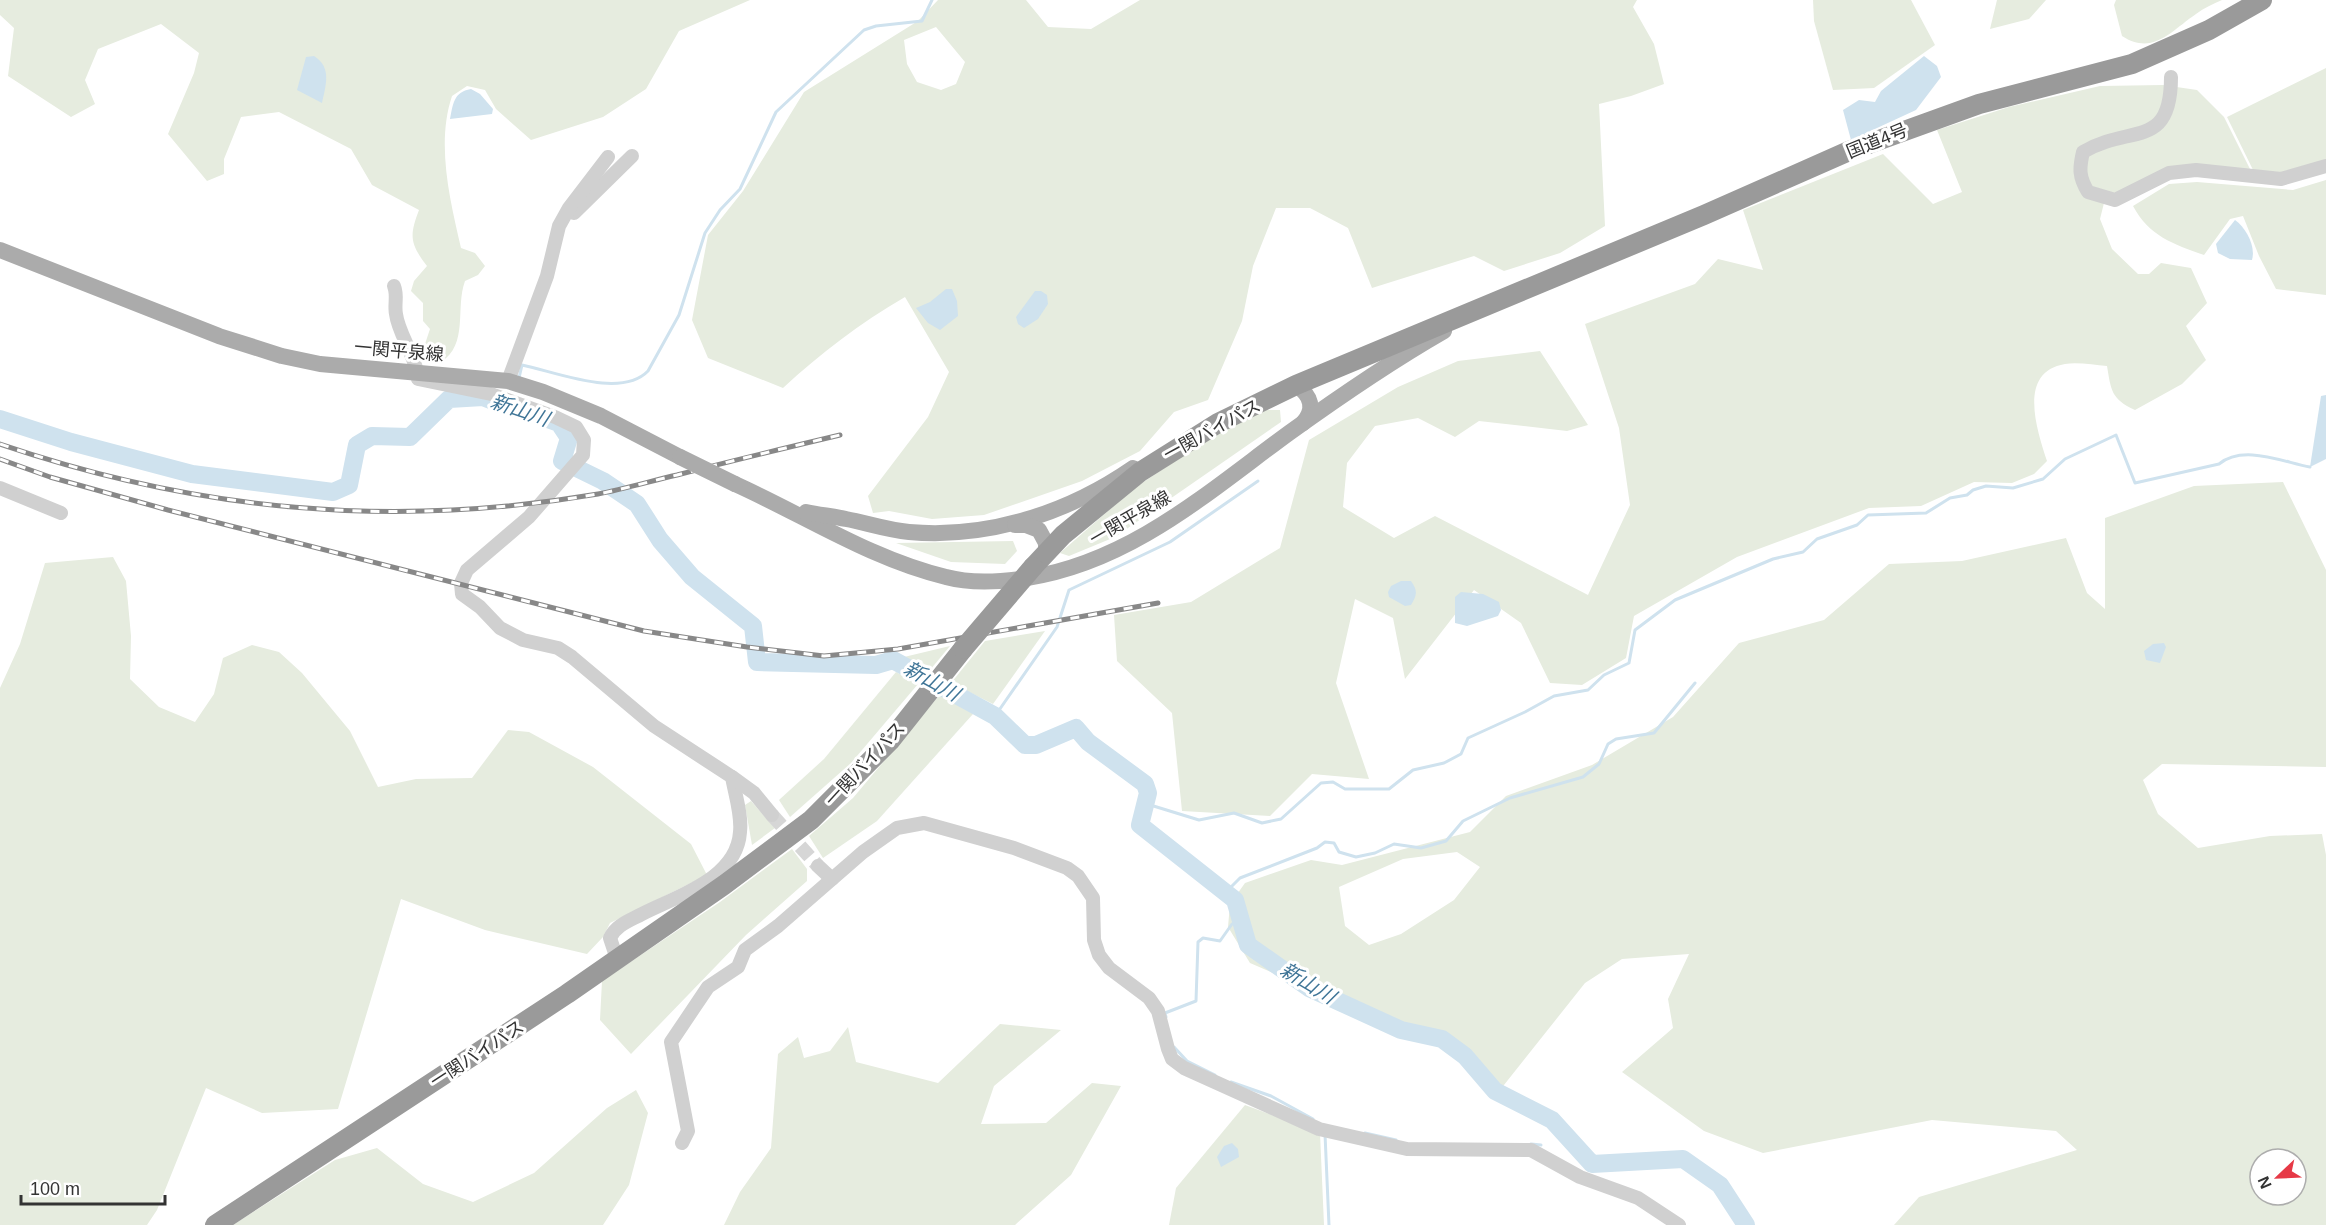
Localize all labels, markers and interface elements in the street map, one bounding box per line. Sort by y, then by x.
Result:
street label: 国道4号 [1844,120,1910,162]
street label: 一関平泉線 [353,337,445,365]
water label: 新山川 [488,390,554,431]
street label: 一関バイパス [1160,395,1264,465]
street label: 一関平泉線 [1086,487,1174,549]
water label: 新山川 [900,657,965,706]
street label: 一関バイパス [821,718,909,810]
water label: 新山川 [1277,958,1341,1009]
street label: 一関バイパス [426,1016,528,1092]
north arrow [2248,1147,2308,1207]
scale bar [21,1168,165,1206]
text: N [2255,1174,2275,1191]
text: 100 m [30,1179,80,1199]

